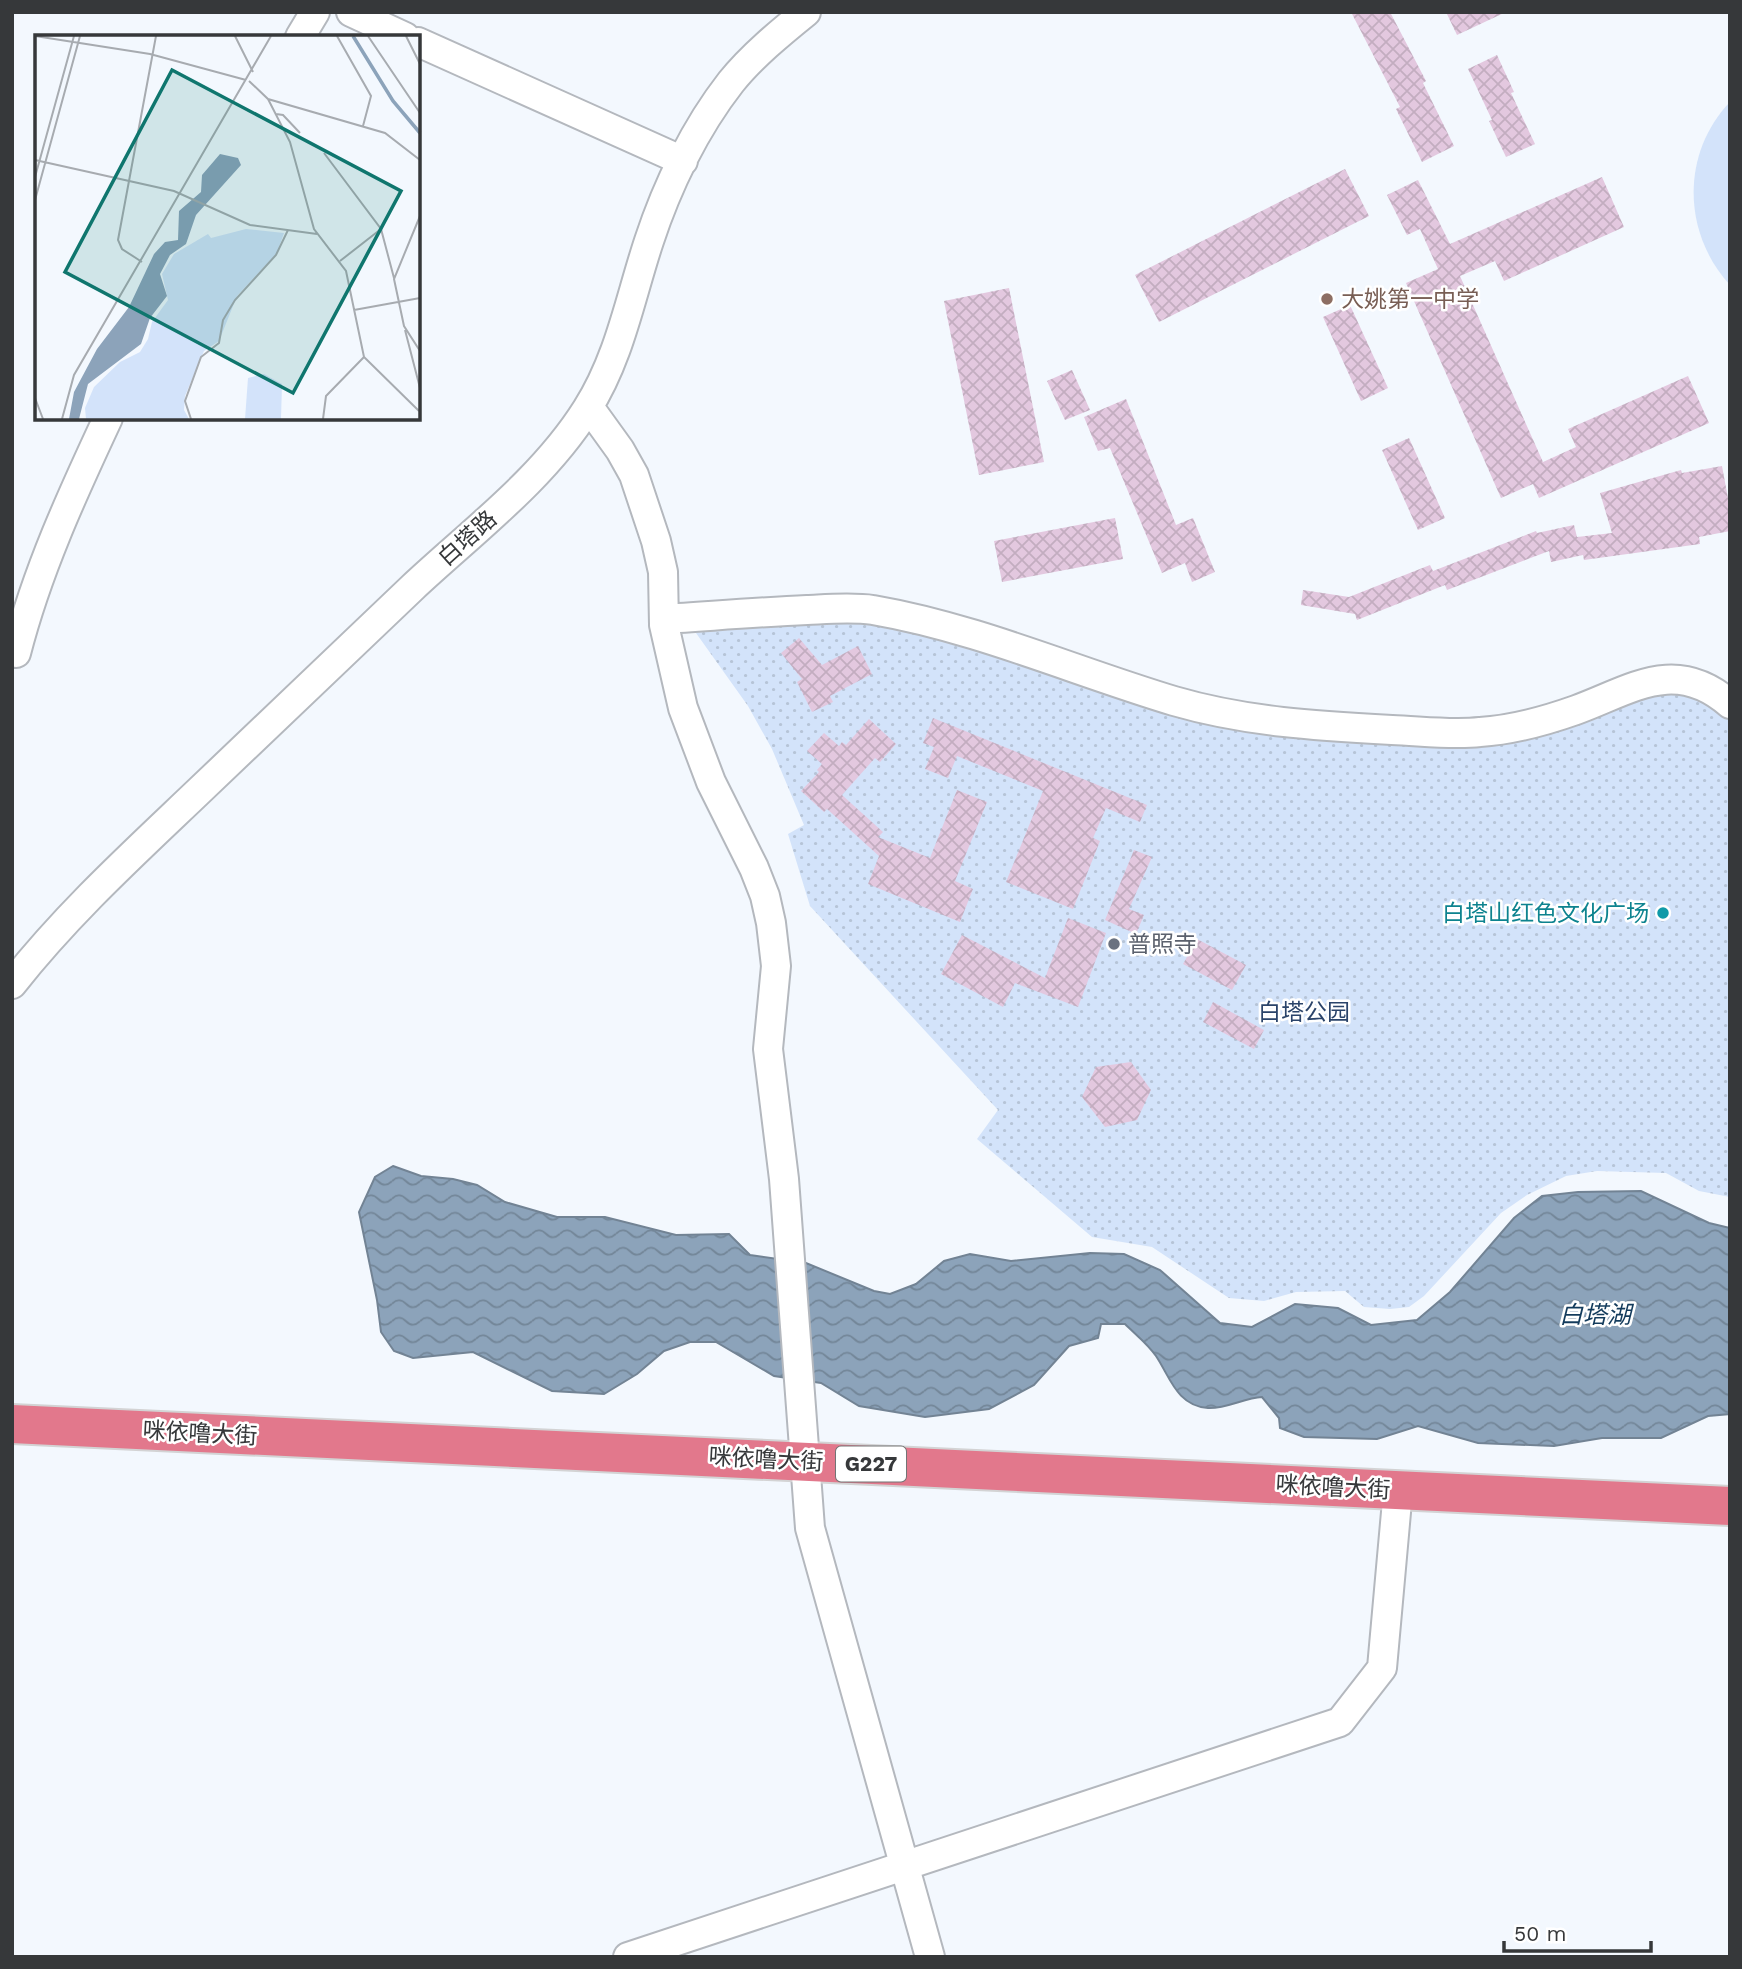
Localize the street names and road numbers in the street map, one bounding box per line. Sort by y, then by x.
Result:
street label: 白塔路 [433,505,502,571]
street label: 咪依噜大街 [142,1417,258,1450]
street label: 咪依噜大街 [708,1443,824,1476]
road number: G227 [836,1446,906,1482]
street label: 咪依噜大街 [1275,1471,1391,1504]

